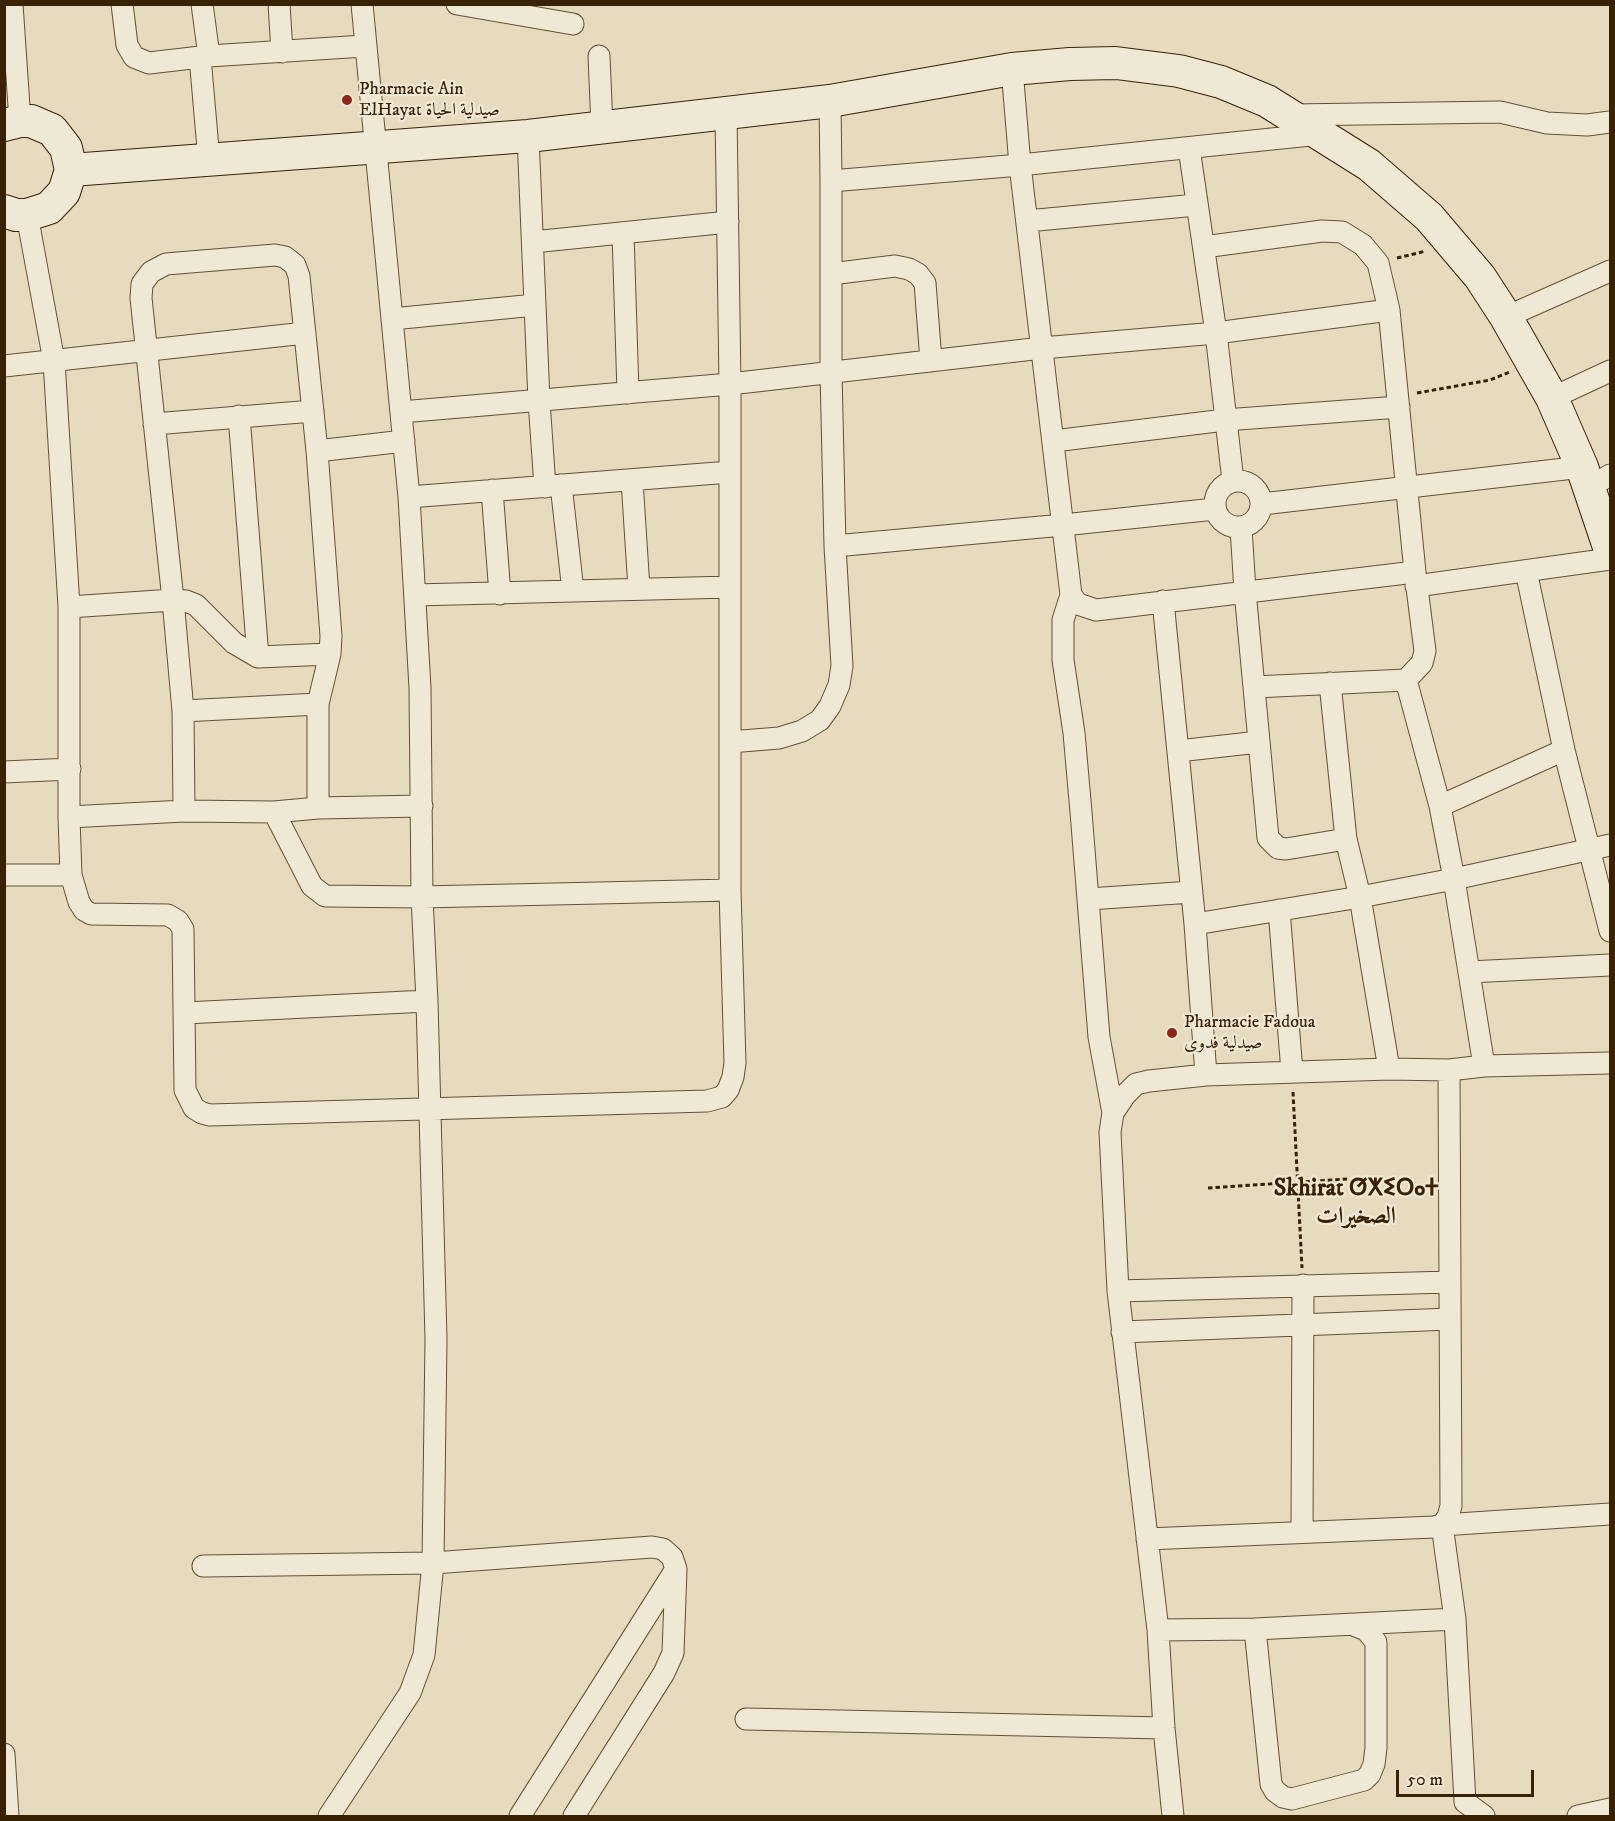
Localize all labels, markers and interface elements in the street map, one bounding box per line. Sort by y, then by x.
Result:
place label: Pharmacie Ain ElHayat صيدلية الحياة [359,79,500,122]
marker: Pharmacie Ain ElHayat صيدلية الحياة [340,93,354,107]
place label: Pharmacie Fadoua صيدلية فدوى [1184,1012,1315,1054]
marker: Pharmacie Fadoua صيدلية فدوى [1165,1026,1179,1040]
district label: Skhirat ⵚⵅⵉⵔⴰⵜ الصخيرات [1274,1176,1438,1232]
scale bar [1399,1758,1537,1796]
text: 50 m [1407,1769,1443,1791]

